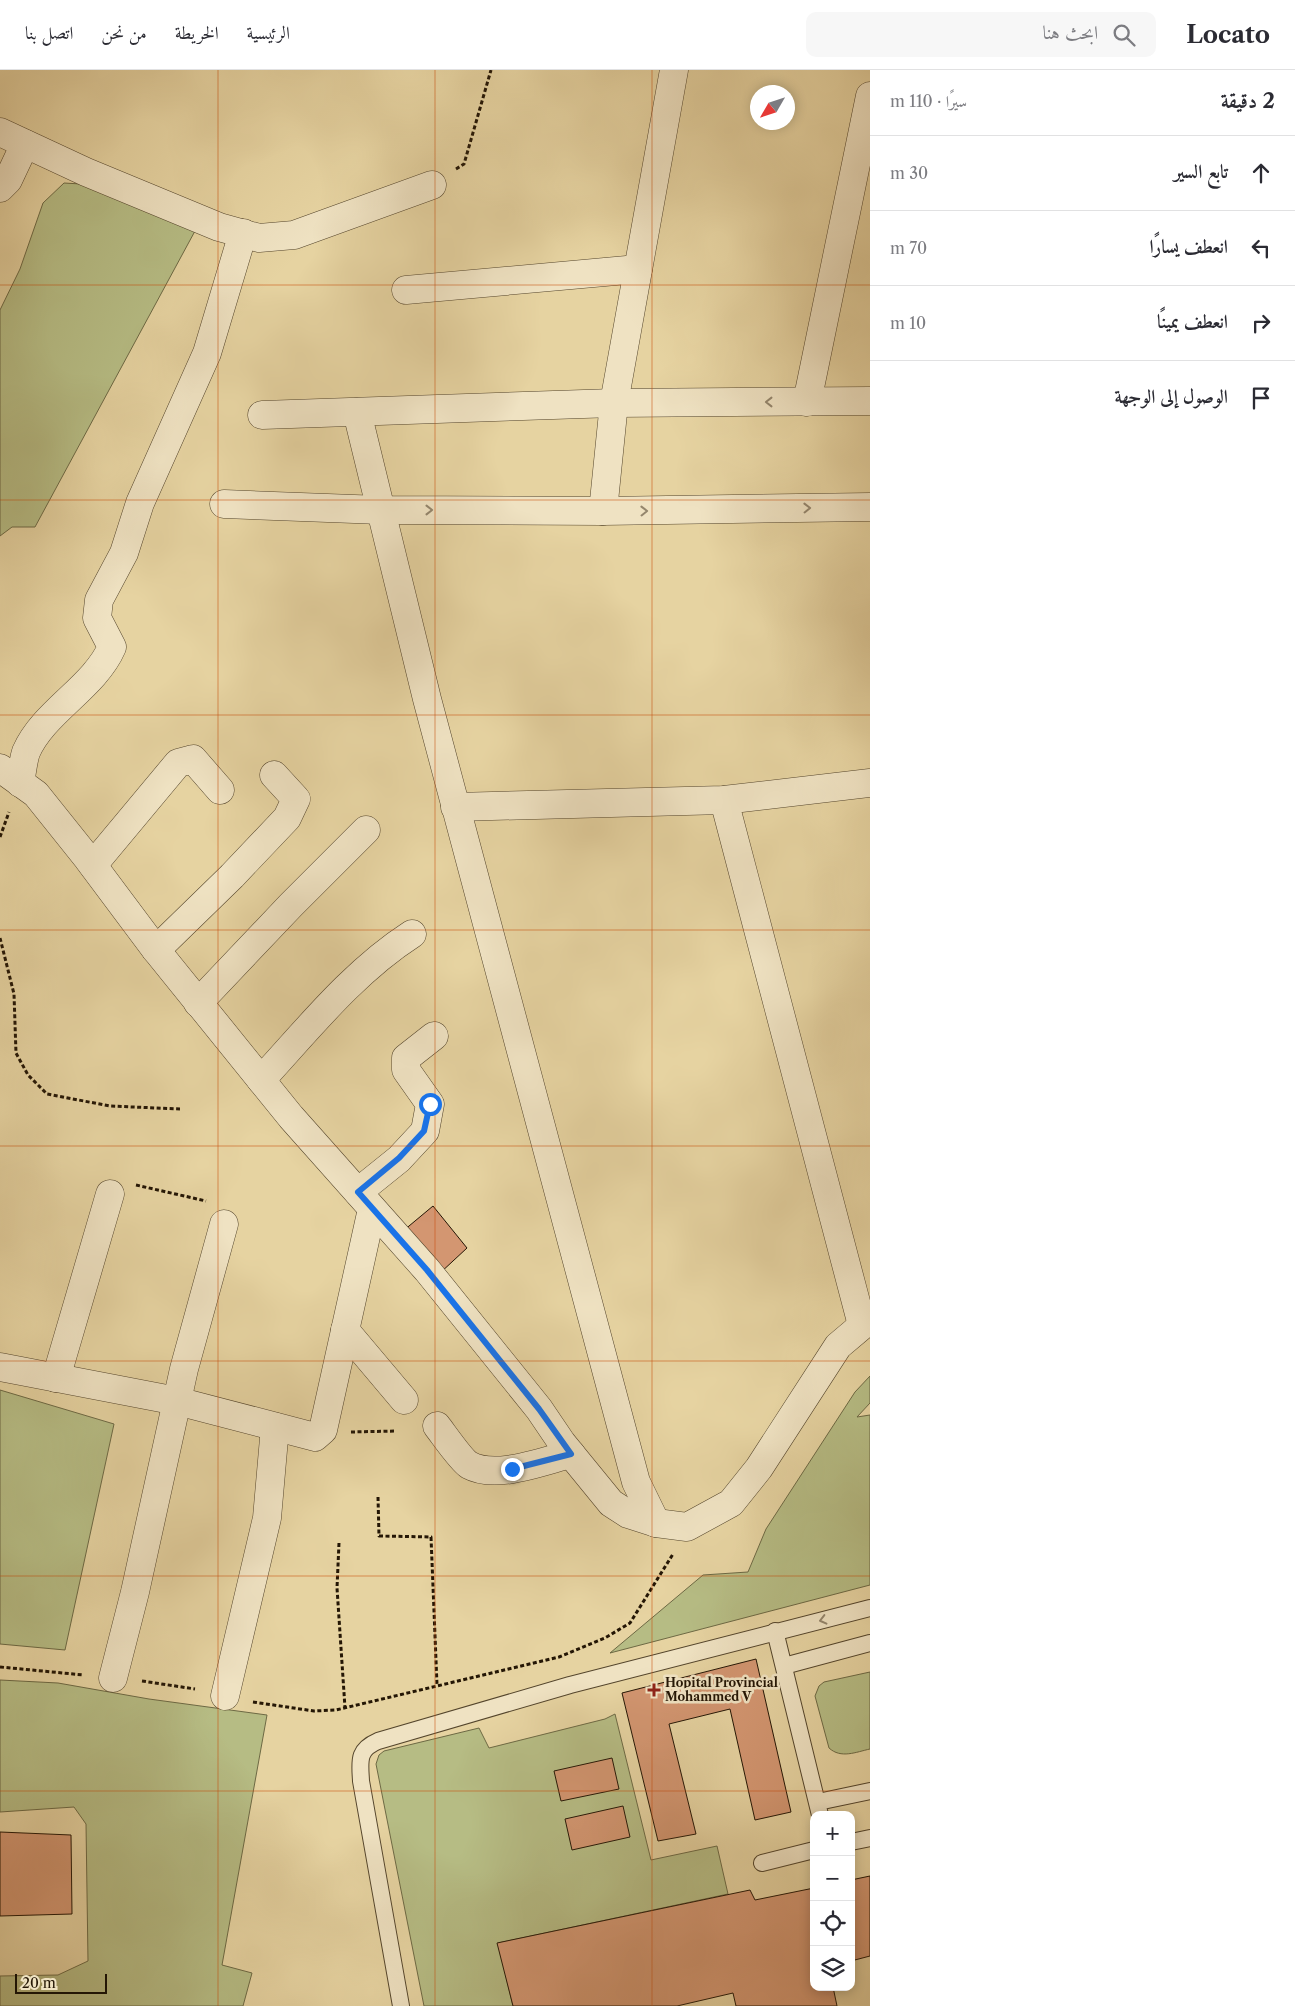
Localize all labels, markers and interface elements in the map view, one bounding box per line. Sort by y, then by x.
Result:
search box [806,12,1156,57]
text: Locato [1186,20,1270,49]
text: ابحث هنا [1042,21,1098,44]
icon: search [1110,21,1138,49]
text: اتصل بنا [25,22,73,44]
text: من نحن [101,22,147,44]
text: الخريطة [175,22,219,44]
text: الرئيسية [247,22,290,44]
north arrow [750,85,795,130]
text: 2 دقيقة [1221,88,1275,113]
text: سيرًا · 110 m [890,91,967,111]
icon: ahead [1247,159,1275,187]
text: تابع السير [1174,160,1228,183]
text: 30 m [890,163,928,183]
icon: left [1247,234,1275,262]
text: انعطف يسارًا [1149,235,1228,258]
text: 70 m [890,238,927,258]
icon: right [1247,309,1275,337]
text: انعطف يمينًا [1157,310,1228,333]
text: 10 m [890,313,926,333]
icon: arrive [1247,384,1275,412]
text: الوصول إلى الوجهة [1114,385,1228,408]
one-way arrow [765,397,772,407]
one-way arrow [804,503,811,513]
one-way arrow [426,505,434,515]
one-way arrow [641,506,649,516]
route start [419,1093,442,1116]
route end [501,1458,524,1481]
one-way arrow [819,1614,827,1624]
place label: Hopital Provincial Mohammed V [665,1675,778,1704]
marker: Hopital Provincial Mohammed V [647,1683,661,1697]
map controls [810,1811,855,1991]
button: + [810,1811,855,1856]
button: − [810,1856,855,1901]
button: locate [810,1901,855,1946]
button: layers [810,1946,855,1991]
scale bar [15,1971,108,1994]
text: 20 m [22,1974,56,1992]

